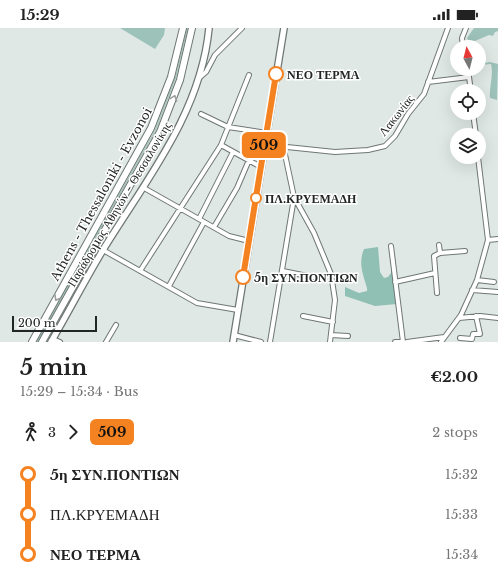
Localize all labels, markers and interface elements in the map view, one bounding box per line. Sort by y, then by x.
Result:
text: 15:29 [20,5,60,24]
north arrow [450,40,486,76]
map controls [450,40,486,164]
marker: ΝΕΟ ΤΕΡΜΑ [268,66,284,82]
place label: ΝΕΟ ΤΕΡΜΑ [287,67,360,82]
button: locate [450,84,486,120]
street label: Λακωνίας [375,91,417,139]
one-way arrow [169,95,177,102]
street label: Athens - Thessaloniki - Evzonoi [47,105,155,284]
street label: Παράδρομος Αθηνών - Θεσσαλονίκης [64,118,175,289]
button: layers [450,128,486,164]
line badge: 509 [241,132,287,158]
text: 509 [250,136,278,154]
place label: ΠΛ.ΚΡΥΕΜΑΔΗ [265,191,357,206]
marker: ΠΛ.ΚΡΥΕΜΑΔΗ [250,192,262,204]
marker: 5η ΣΥΝ.ΠΟΝΤΙΩΝ [235,269,251,285]
place label: 5η ΣΥΝ.ΠΟΝΤΙΩΝ [254,270,358,285]
one-way arrow [54,294,61,301]
scale bar [12,314,97,333]
text: 200 m [18,316,55,330]
text: 5 min [20,354,87,381]
text: €2.00 [431,367,478,386]
text: 15:29 – 15:34 · Bus [20,383,138,400]
icon: walk [20,421,42,443]
icon: forward [62,421,84,443]
text: 509 [98,423,126,441]
text: 3 [48,424,56,441]
text: 2 stops [432,424,478,441]
text: 5η ΣΥΝ.ΠΟΝΤΙΩΝ [50,465,180,484]
text: 15:32 [445,466,478,483]
text: ΠΛ.ΚΡΥΕΜΑΔΗ [50,505,160,524]
text: 15:33 [445,506,478,523]
text: ΝΕΟ ΤΕΡΜΑ [50,545,141,564]
text: 15:34 [445,546,478,563]

